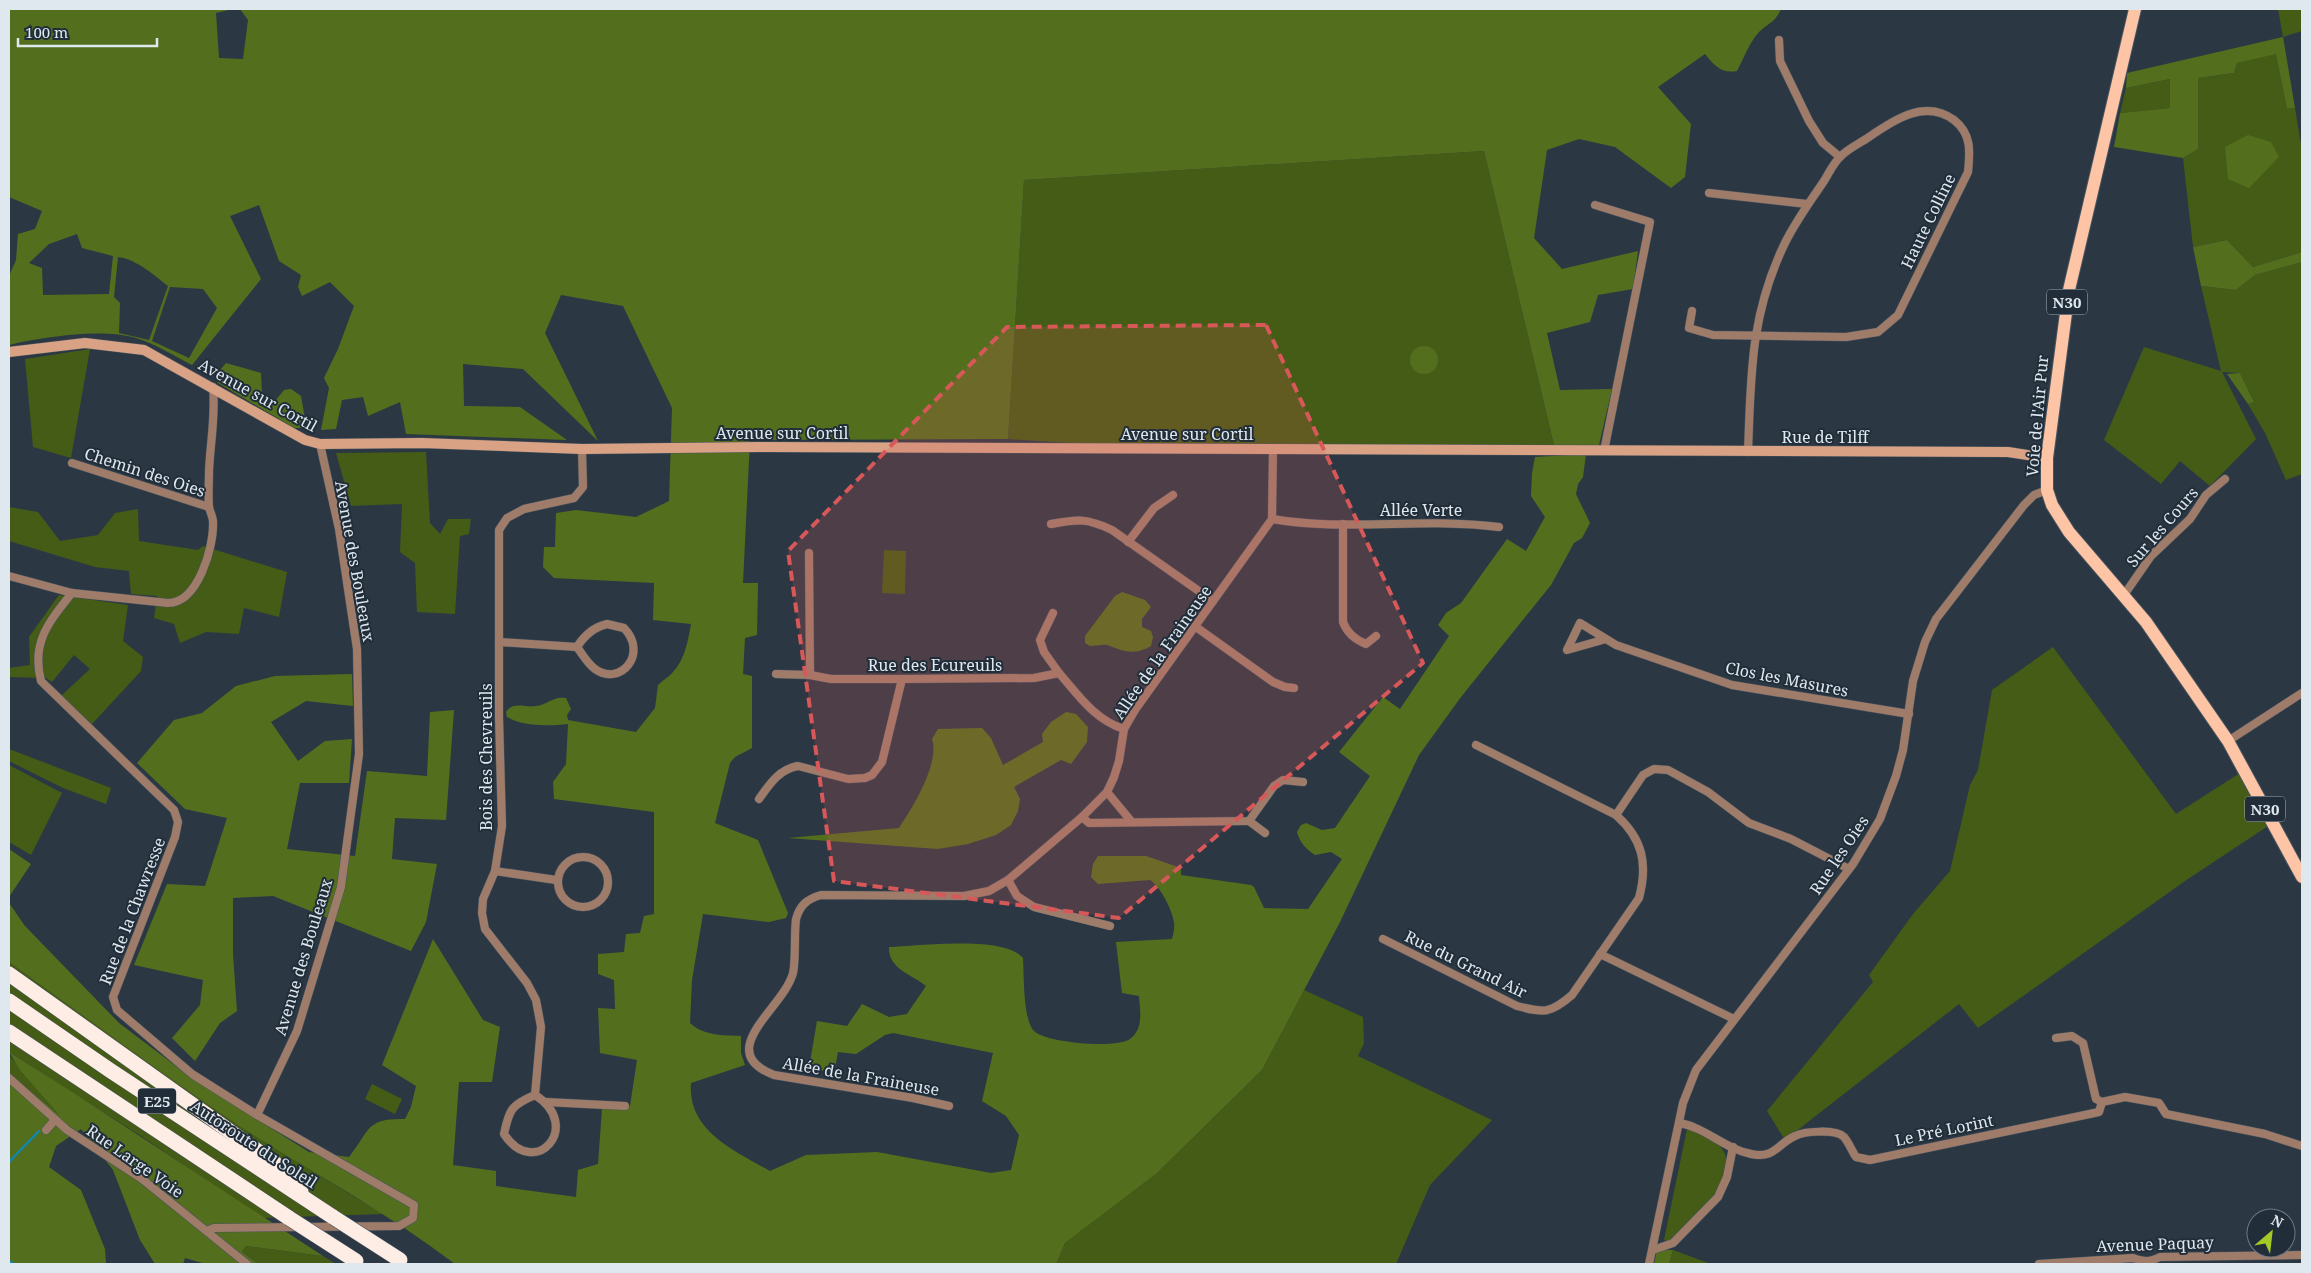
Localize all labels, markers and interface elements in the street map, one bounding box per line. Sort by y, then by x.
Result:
scale bar [18,15,156,47]
text: 100 m [25,22,68,42]
street label: Haute Colline [1895,170,1961,272]
road number: N30 [2047,290,2087,314]
street label: Avenue sur Cortil [195,353,321,437]
street label: Voie de l'Air Pur [2021,354,2053,478]
street label: Avenue sur Cortil [716,422,848,444]
street label: Avenue sur Cortil [1121,423,1253,445]
street label: Rue de Tilff [1781,426,1870,448]
street label: Chemin des Oies [82,442,208,502]
street label: Avenue des Bouleaux [330,479,380,644]
street label: Sur les Cours [2121,482,2203,572]
street label: Allée Verte [1380,499,1462,521]
street label: Allée de la Fraineuse [1107,581,1217,723]
street label: Rue des Ecureuils [868,654,1002,676]
street label: Clos les Masures [1724,656,1850,702]
street label: Bois des Chevreuils [475,683,497,831]
road number: N30 [2245,796,2285,822]
street label: Rue les Oies [1804,811,1874,899]
street label: Rue de la Chawresse [94,834,170,988]
street label: Avenue des Bouleaux [269,875,338,1038]
street label: Rue du Grand Air [1401,925,1531,1003]
street label: Allée de la Fraineuse [781,1051,941,1101]
road number: E25 [138,1088,176,1114]
street label: Autoroute du Soleil [186,1095,322,1193]
street label: Le Pré Lorint [1893,1109,1996,1151]
street label: Rue Large Voie [82,1119,188,1203]
north arrow [2246,1208,2296,1258]
text: N [2268,1210,2287,1232]
street label: Avenue Paquay [2096,1231,2215,1257]

